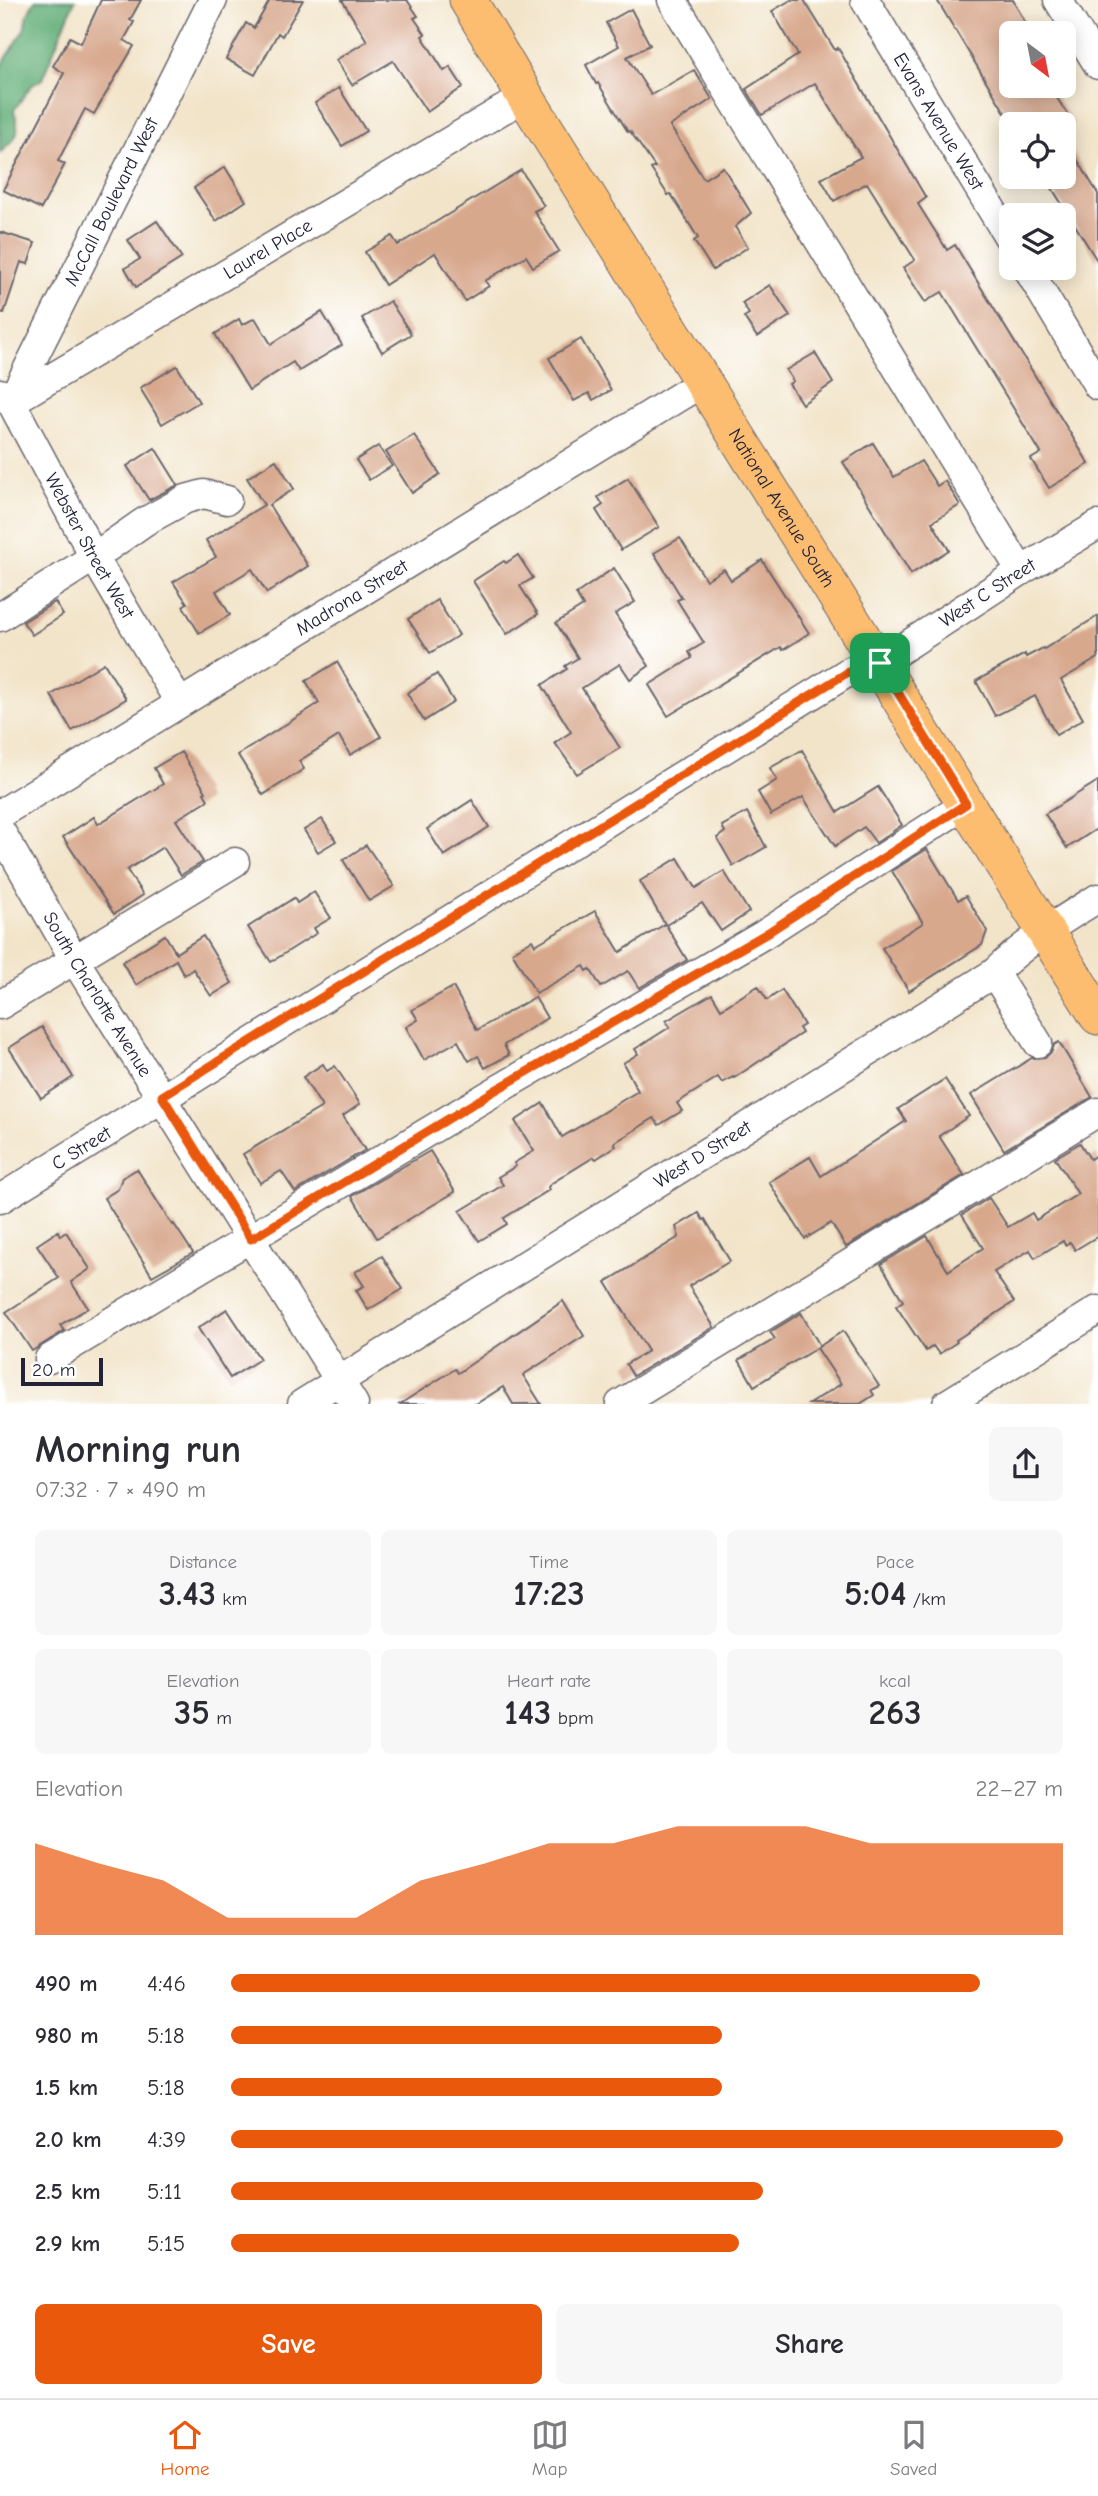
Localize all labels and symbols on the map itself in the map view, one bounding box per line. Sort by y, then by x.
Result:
north arrow [999,21,1076,98]
street label: Evans Avenue West [889,49,989,194]
street label: McCall Boulevard West [60,114,163,290]
street label: Laurel Place [220,214,316,284]
street label: National Avenue South [724,424,839,592]
street label: Webster Street West [40,469,139,623]
street label: West C Street [935,554,1040,632]
street label: Madrona Street [292,555,412,641]
pin [850,633,910,693]
street label: South Charlotte Avenue [38,908,156,1081]
street label: West D Street [650,1116,756,1193]
street label: C Street [48,1121,116,1175]
scale bar [21,1355,103,1387]

